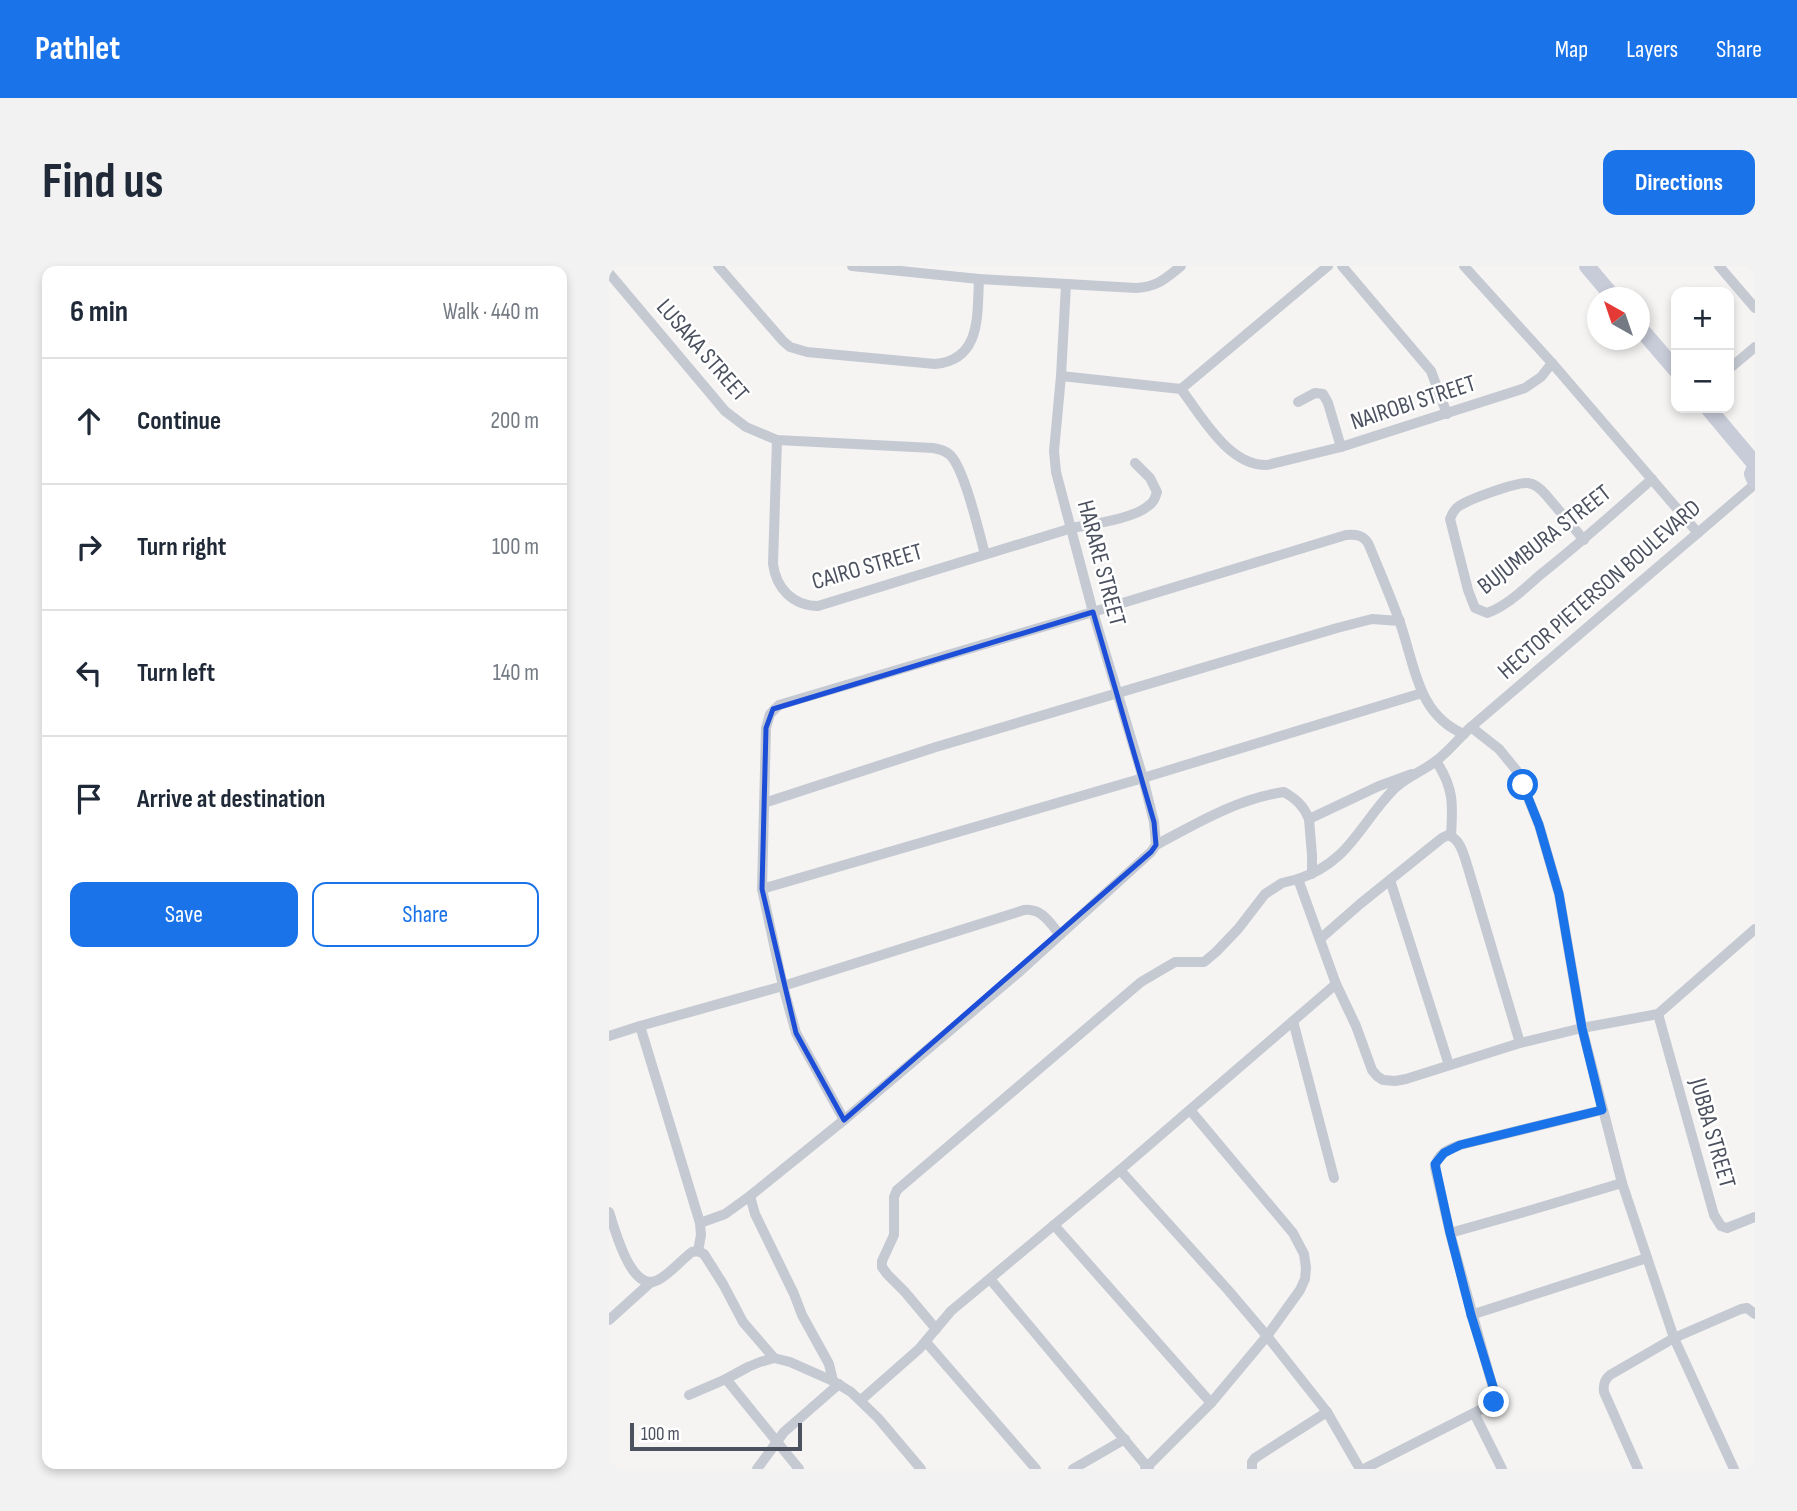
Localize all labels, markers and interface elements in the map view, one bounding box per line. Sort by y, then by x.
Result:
text: Pathlet [35,29,120,69]
text: Map [1555,35,1588,64]
text: Layers [1626,35,1678,64]
text: Share [1716,35,1762,64]
button: Directions [1603,150,1755,215]
text: Find us [42,153,164,212]
north arrow [1587,287,1650,350]
map controls [1671,287,1734,413]
button: + [1671,287,1734,350]
street label: LUSAKA STREET [650,293,755,408]
text: 6 min [70,294,128,330]
text: Walk · 440 m [443,298,539,326]
button: − [1671,350,1734,413]
street label: NAIROBI STREET [1347,369,1480,436]
icon: ahead [70,402,108,440]
text: Continue [137,406,221,437]
text: 200 m [491,407,539,435]
street label: BUJUMBURA STREET [1472,478,1617,600]
street label: HECTOR PIETERSON BOULEVARD [1492,493,1707,685]
street label: HARARE STREET [1071,497,1132,629]
icon: right [70,528,108,566]
text: Turn right [137,532,226,563]
text: 100 m [492,533,539,561]
street label: CAIRO STREET [808,537,926,596]
icon: left [70,654,108,692]
text: Turn left [137,658,215,689]
text: 140 m [493,659,539,687]
route start [1507,769,1538,800]
icon: arrive [70,780,108,818]
text: Arrive at destination [137,784,325,815]
button: Save [70,882,298,947]
button: Share [312,882,539,947]
street label: JUBBA STREET [1683,1074,1742,1192]
route end [1478,1386,1509,1417]
scale bar [630,1420,801,1452]
text: 100 m [641,1423,680,1446]

